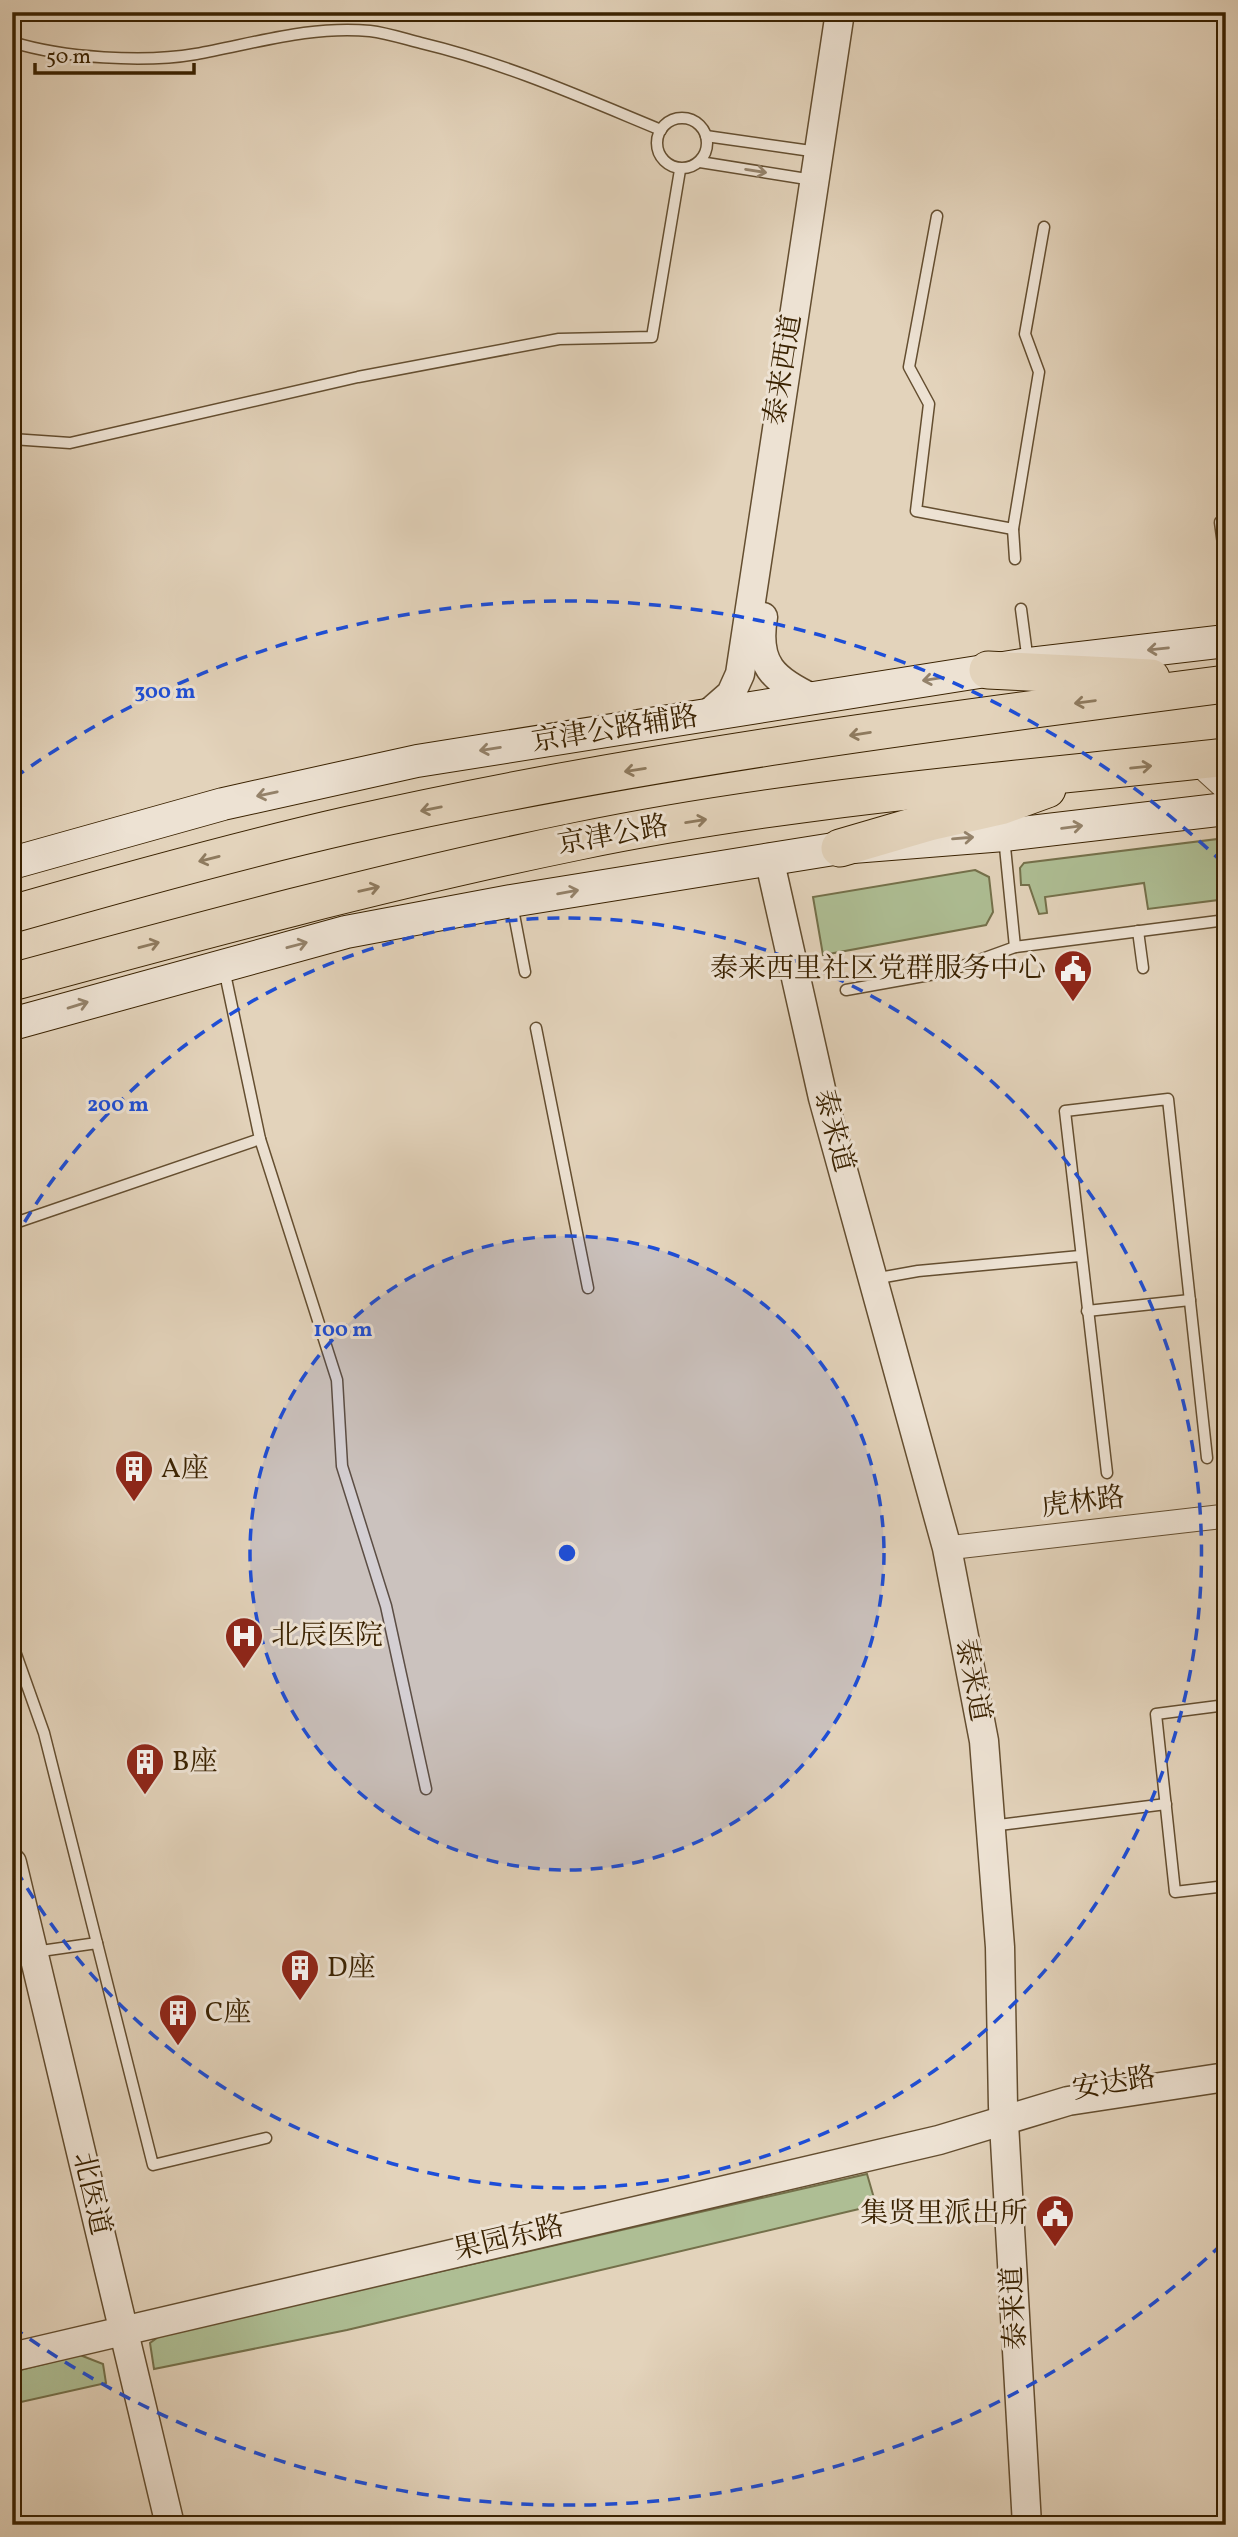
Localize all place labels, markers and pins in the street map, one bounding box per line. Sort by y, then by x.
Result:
public building icon: 泰来西里社区党群服务中心 [1052,948,1094,1003]
place label: 泰来西里社区党群服务中心 [710,950,1046,989]
building icon: A座 [113,1448,155,1503]
place label: A座 [161,1450,209,1489]
centre of rings [555,1541,579,1565]
hospital icon: 北辰医院 [223,1615,265,1670]
place label: 北辰医院 [271,1617,383,1656]
building icon: B座 [124,1741,166,1796]
place label: B座 [172,1743,217,1782]
building icon: D座 [279,1947,321,2002]
place label: D座 [327,1949,375,1988]
building icon: C座 [157,1992,199,2047]
place label: C座 [205,1994,251,2033]
public building icon: 集贤里派出所 [1034,2193,1076,2248]
place label: 集贤里派出所 [860,2195,1028,2234]

